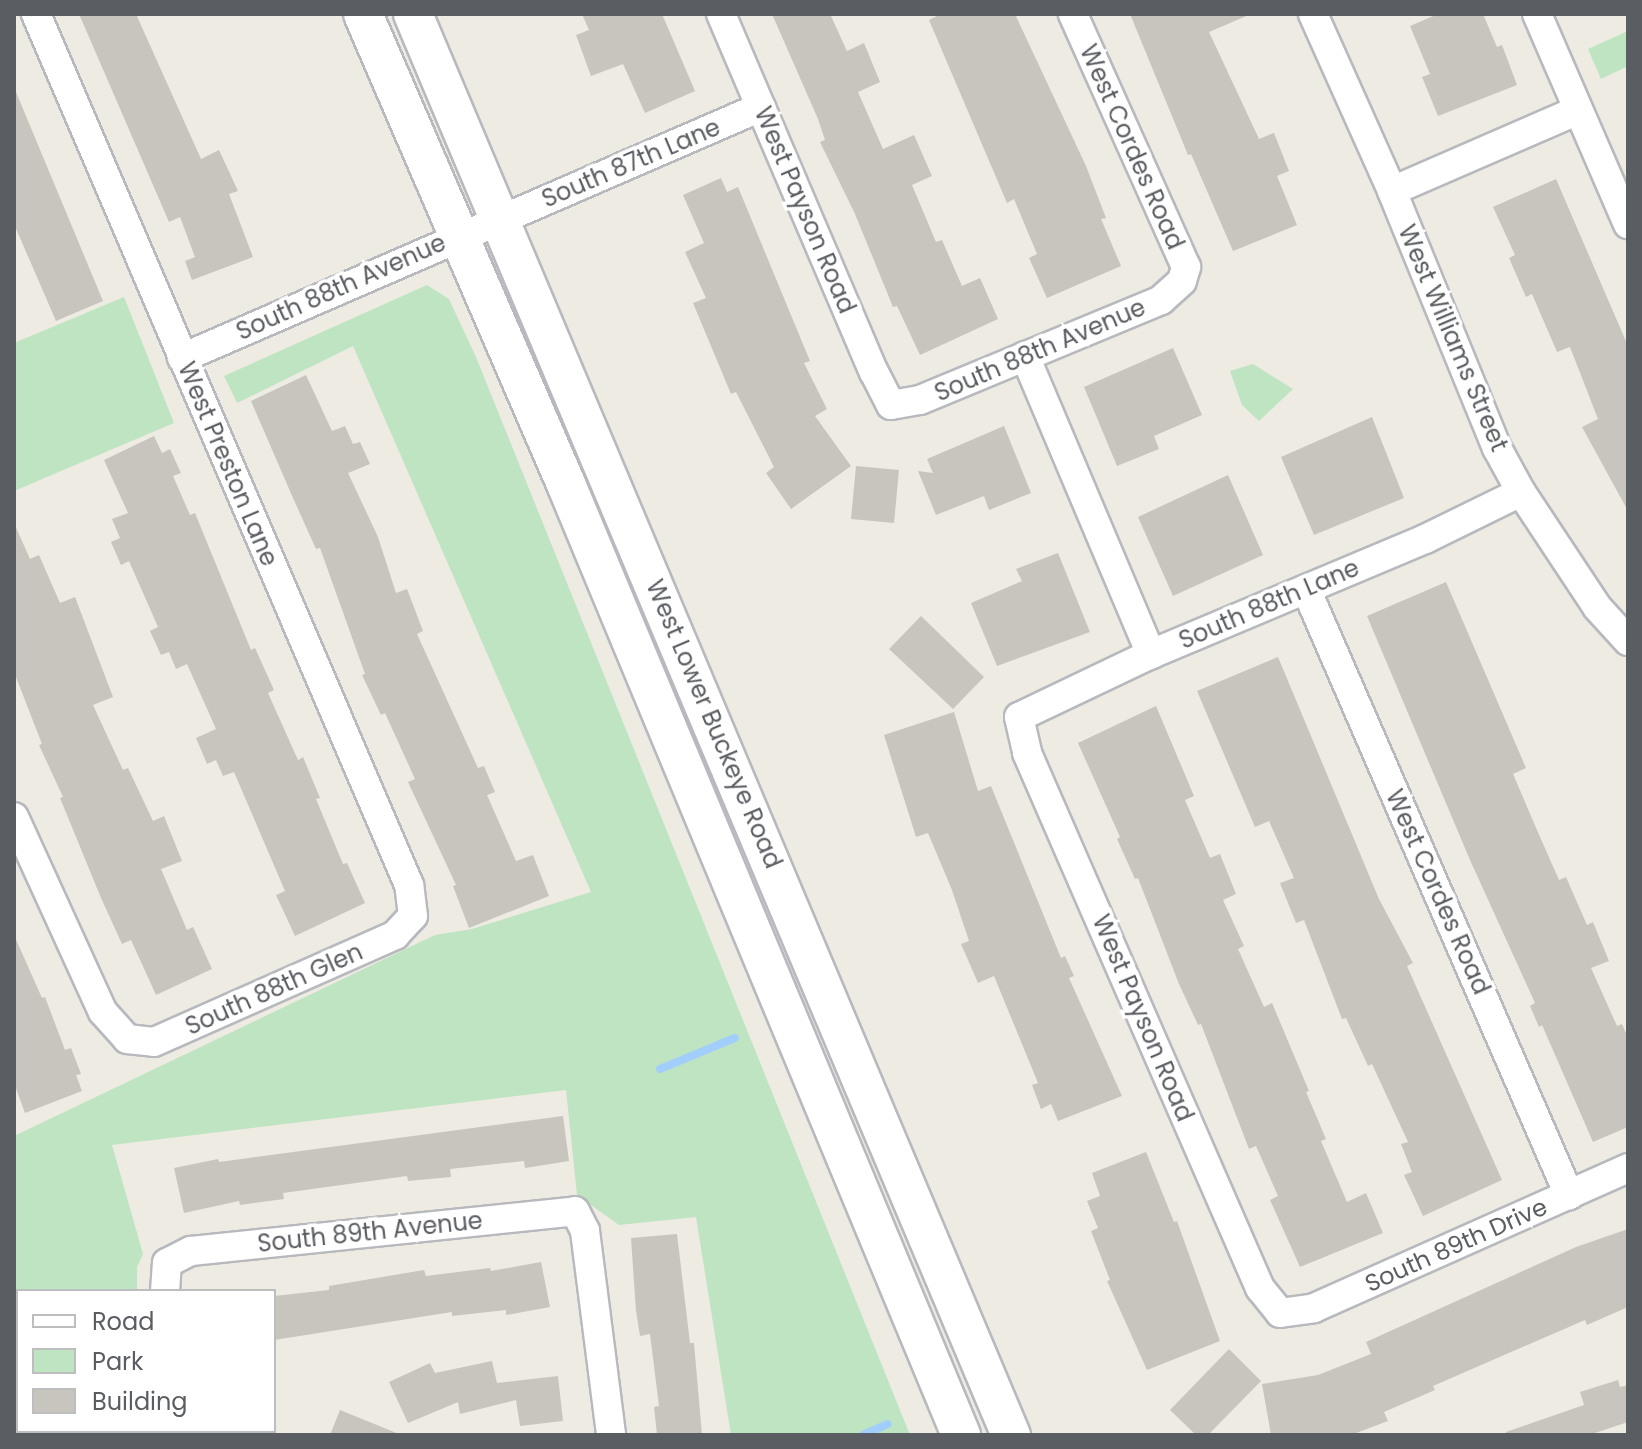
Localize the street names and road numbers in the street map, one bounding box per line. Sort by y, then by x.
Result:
street label: West Cordes Road [1074,40,1190,254]
street label: West Payson Road [748,102,862,318]
street label: South 87th Lane [538,112,724,214]
street label: West Williams Street [1392,220,1514,456]
street label: South 88th Avenue [232,228,450,346]
street label: South 88th Avenue [930,293,1150,407]
street label: West Preston Lane [172,358,284,570]
street label: South 88th Lane [1175,553,1363,655]
street label: West Lower Buckeye Road [640,575,788,873]
street label: West Cordes Road [1380,785,1496,999]
street label: West Payson Road [1086,910,1200,1126]
street label: South 88th Glen [181,937,367,1041]
street label: South 89th Drive [1361,1192,1551,1298]
street label: South 89th Avenue [256,1206,484,1258]

